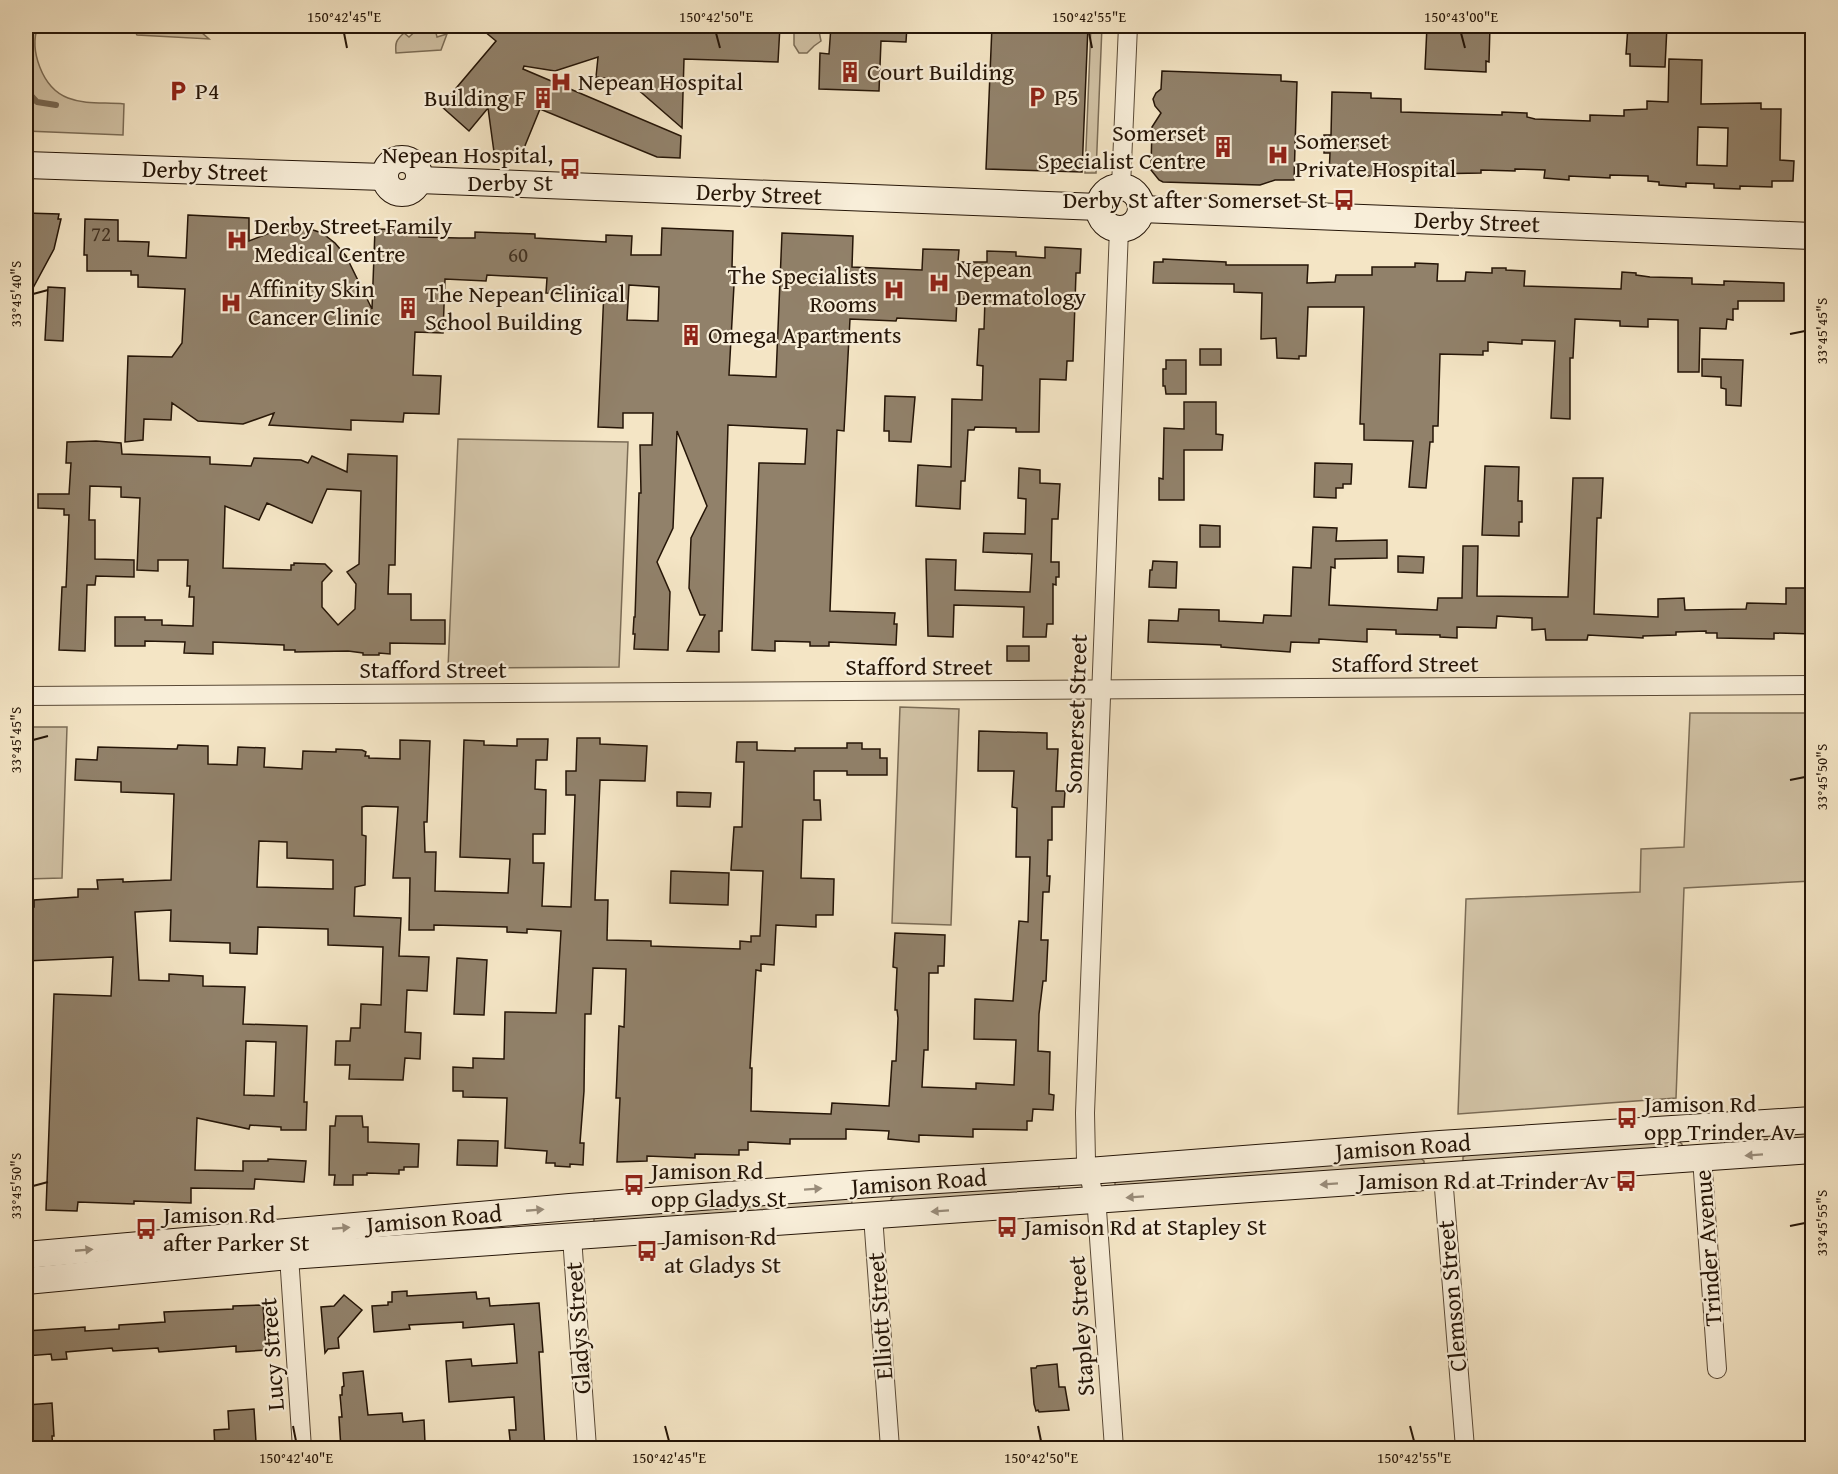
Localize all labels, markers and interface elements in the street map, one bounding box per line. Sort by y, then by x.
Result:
text: 150°42'45"E [307,6,381,27]
text: 150°42'50"E [679,6,753,27]
text: 150°42'55"E [1052,6,1126,27]
text: 150°43'00"E [1424,6,1498,27]
place label: Court Building [867,54,1014,89]
building icon: Court Building [838,60,862,84]
place label: Nepean Hospital [578,64,743,99]
hospital icon: Nepean Hospital [549,70,573,94]
place label: P4 [195,73,219,108]
parking icon: P4 [166,79,190,103]
place label: P5 [1054,79,1078,114]
place label: Building F [424,80,526,115]
parking icon: P5 [1025,85,1049,109]
building icon: Building F [531,86,555,110]
place label: Somerset Specialist Centre [1038,115,1207,178]
place label: Somerset Private Hospital [1295,123,1457,186]
building icon: Somerset Specialist Centre [1211,135,1235,159]
place label: Nepean Hospital, Derby St [382,137,554,200]
hospital icon: Somerset Private Hospital [1266,143,1290,167]
street label: Derby Street [141,151,269,190]
bus stop icon: Nepean Hospital, Derby St [558,157,582,181]
street label: Derby Street [695,174,823,213]
place label: Derby St after Somerset St [1063,182,1328,217]
bus stop icon: Derby St after Somerset St [1332,188,1356,212]
street label: Derby Street [1413,202,1541,241]
place label: Derby Street Family Medical Centre [254,208,453,271]
house number: 72 [91,218,111,249]
hospital icon: Derby Street Family Medical Centre [225,228,249,252]
house number: 60 [508,239,528,270]
place label: Nepean Dermatology [956,251,1086,314]
place label: The Specialists Rooms [728,258,877,321]
text: 33°45'40"S [5,261,26,327]
place label: Affinity Skin Cancer Clinic [248,271,381,334]
hospital icon: Nepean Dermatology [927,271,951,295]
place label: The Nepean Clinical School Building [425,276,625,339]
hospital icon: The Specialists Rooms [882,278,906,302]
hospital icon: Affinity Skin Cancer Clinic [219,291,243,315]
building icon: The Nepean Clinical School Building [396,296,420,320]
text: 33°45'45"S [1811,298,1832,364]
place label: Omega Apartments [708,317,902,352]
building icon: Omega Apartments [679,323,703,347]
street label: Somerset Street [1055,633,1096,795]
street label: Stafford Street [1331,646,1479,681]
street label: Stafford Street [845,649,993,684]
street label: Stafford Street [359,652,507,687]
text: 33°45'45"S [5,707,26,773]
text: 33°45'50"S [1811,744,1832,810]
place label: Jamison Rd opp Trinder Av [1641,1086,1796,1149]
bus stop icon: Jamison Rd opp Trinder Av [1615,1106,1639,1130]
street label: Jamison Road [1331,1124,1472,1169]
one-way arrow [1745,1150,1764,1159]
text: 33°45'50"S [5,1153,26,1219]
place label: Jamison Rd opp Gladys St [648,1153,787,1216]
street label: Jamison Road [847,1159,988,1204]
place label: Jamison Rd at Trinder Av [1355,1163,1609,1198]
bus stop icon: Jamison Rd at Trinder Av [1614,1169,1638,1193]
street label: Trinder Avenue [1685,1169,1730,1327]
bus stop icon: Jamison Rd opp Gladys St [622,1173,646,1197]
one-way arrow [1320,1179,1339,1189]
one-way arrow [804,1184,823,1194]
text: 33°45'55"S [1811,1190,1832,1256]
one-way arrow [1125,1193,1144,1202]
street label: Jamison Road [362,1195,503,1242]
place label: Jamison Rd after Parker St [160,1197,310,1260]
one-way arrow [526,1205,545,1215]
one-way arrow [931,1206,950,1216]
place label: Jamison Rd at Stapley St [1021,1209,1267,1244]
bus stop icon: Jamison Rd at Stapley St [995,1215,1019,1239]
bus stop icon: Jamison Rd after Parker St [134,1217,158,1241]
street label: Clemson Street [1427,1218,1476,1373]
place label: Jamison Rd at Gladys St [661,1219,782,1282]
one-way arrow [331,1223,350,1233]
bus stop icon: Jamison Rd at Gladys St [635,1239,659,1263]
one-way arrow [74,1245,93,1255]
street label: Elliott Street [858,1251,901,1381]
street label: Stapley Street [1058,1254,1103,1397]
street label: Gladys Street [555,1260,600,1395]
street label: Lucy Street [250,1296,293,1412]
text: 150°42'40"E [259,1447,333,1468]
text: 150°42'45"E [632,1447,706,1468]
text: 150°42'50"E [1004,1447,1078,1468]
text: 150°42'55"E [1377,1447,1451,1468]

